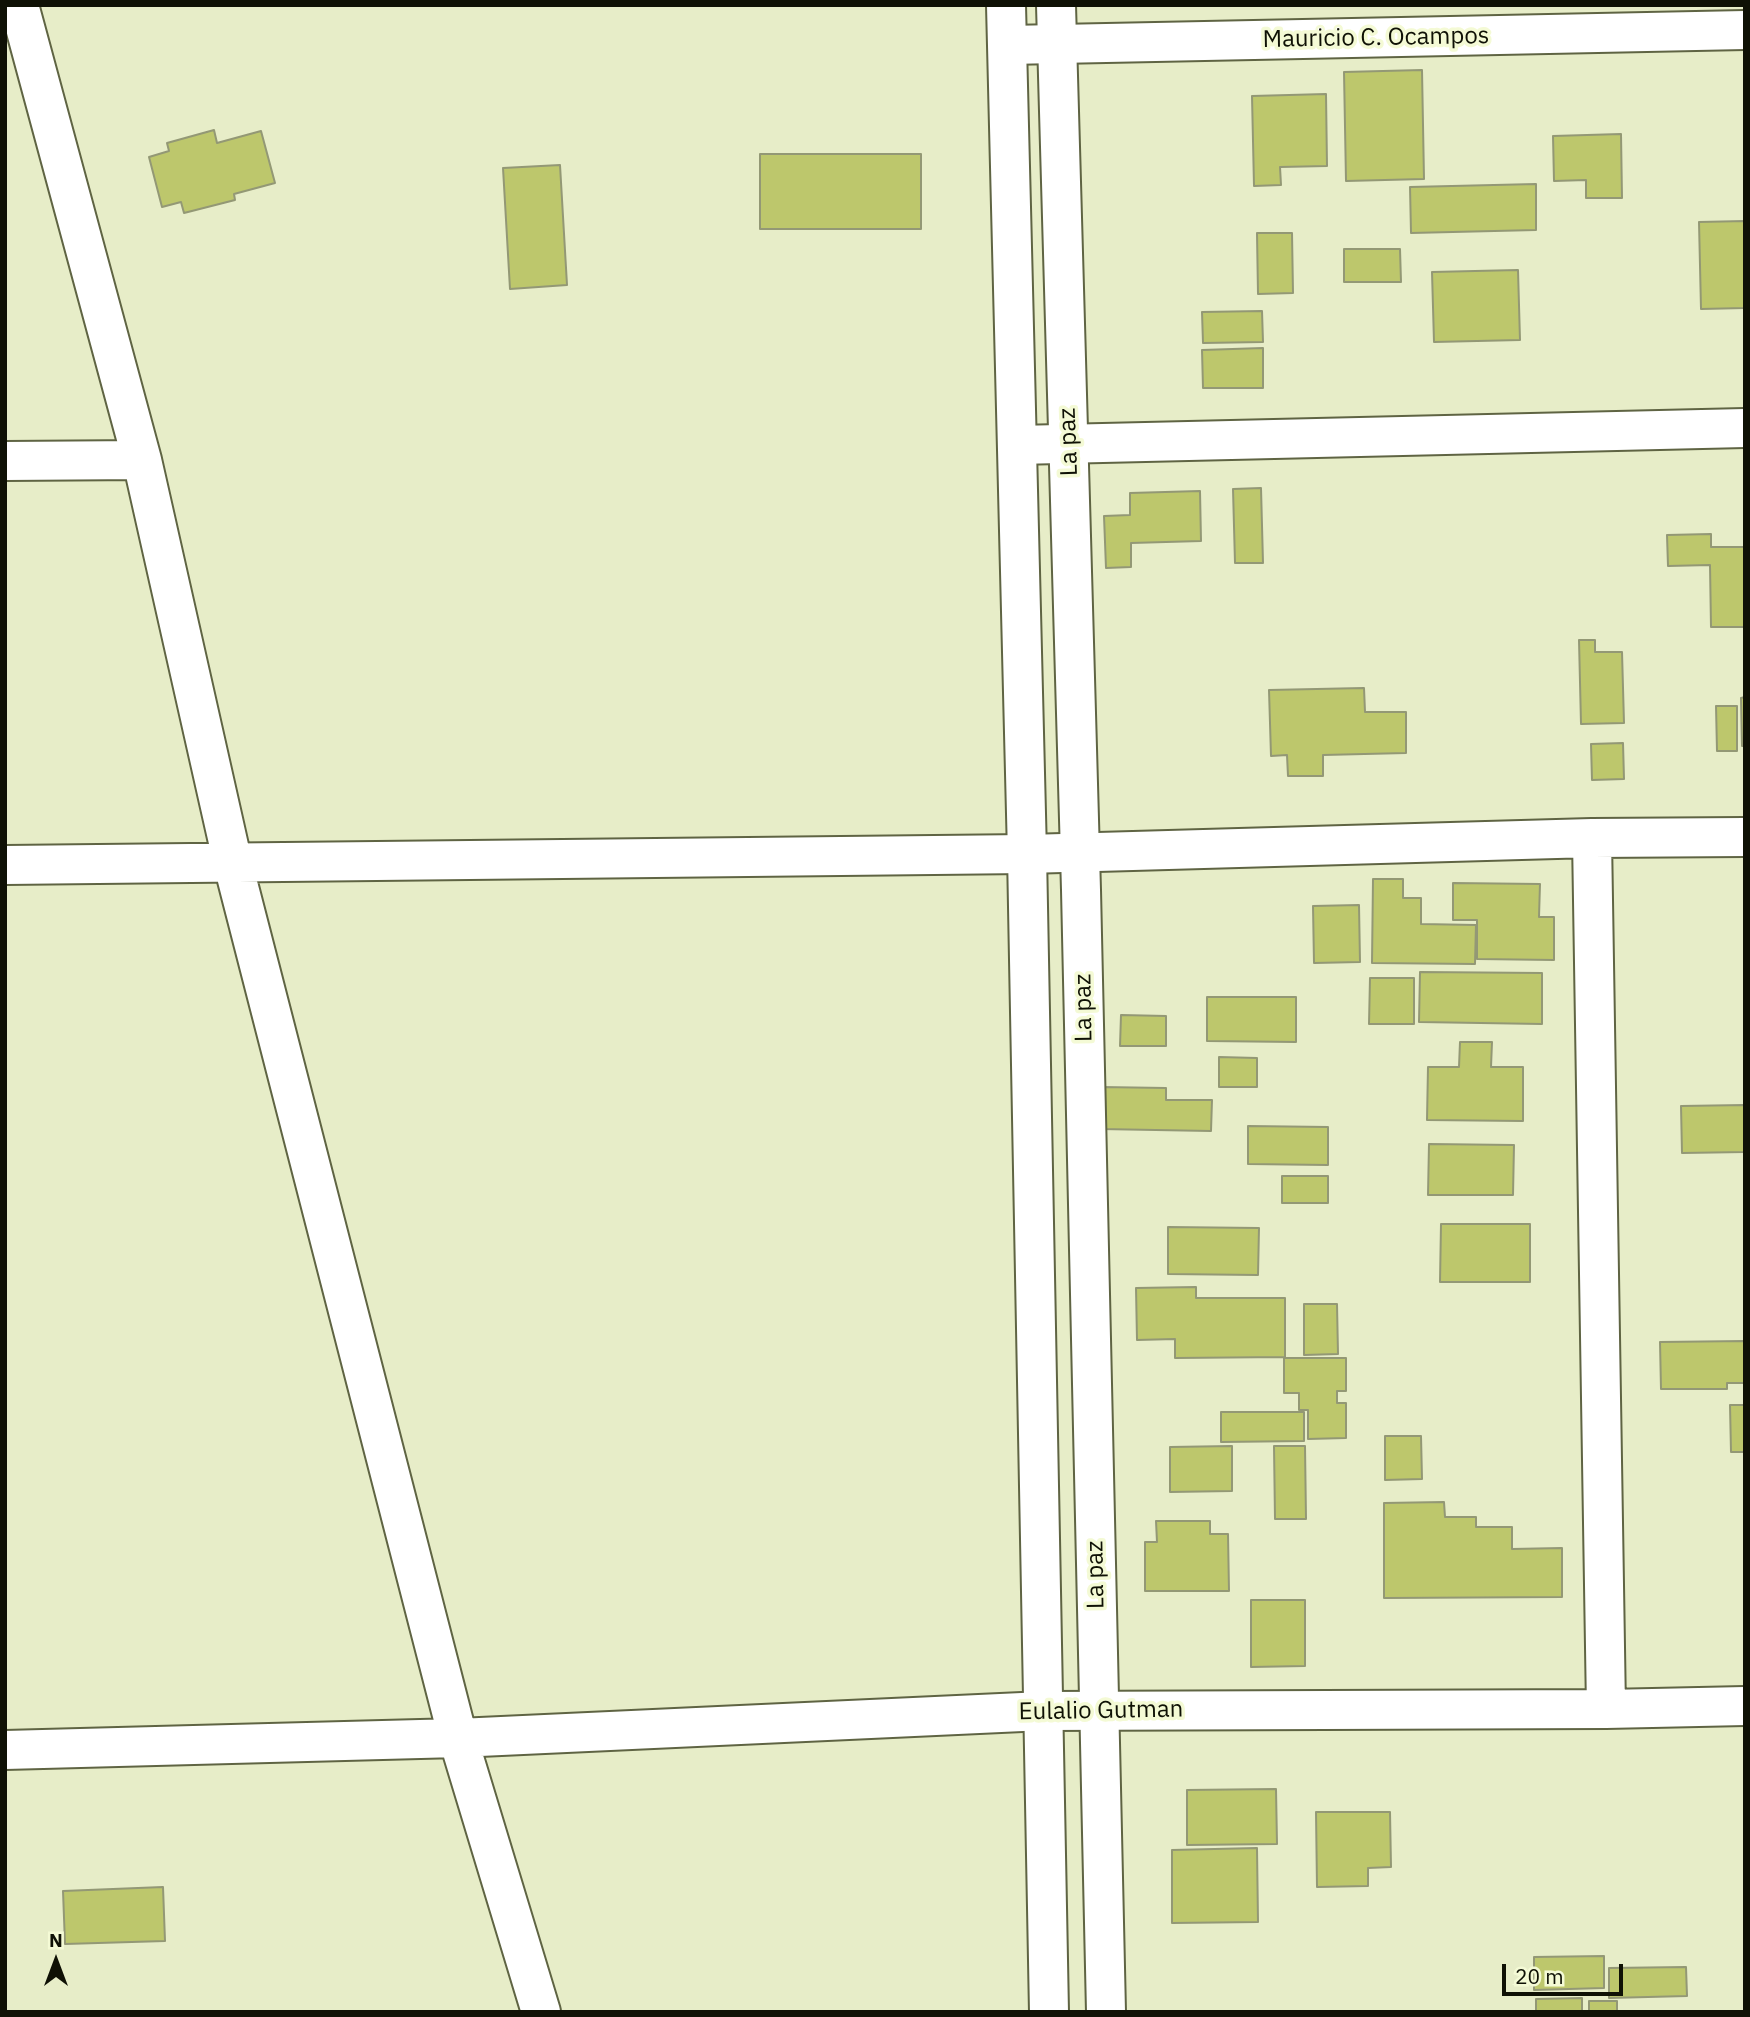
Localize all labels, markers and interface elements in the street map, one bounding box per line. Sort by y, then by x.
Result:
street label: Mauricio C. Ocampos [1262,22,1490,54]
street label: La paz [1053,407,1085,477]
street label: La paz [1069,974,1099,1042]
street label: La paz [1081,1541,1111,1609]
street label: Eulalio Gutman [1018,1695,1184,1727]
north arrow [21,1926,91,1996]
text: N [49,1928,63,1952]
scale bar [1505,1951,1626,1995]
text: 20 m [1515,1962,1564,1990]

